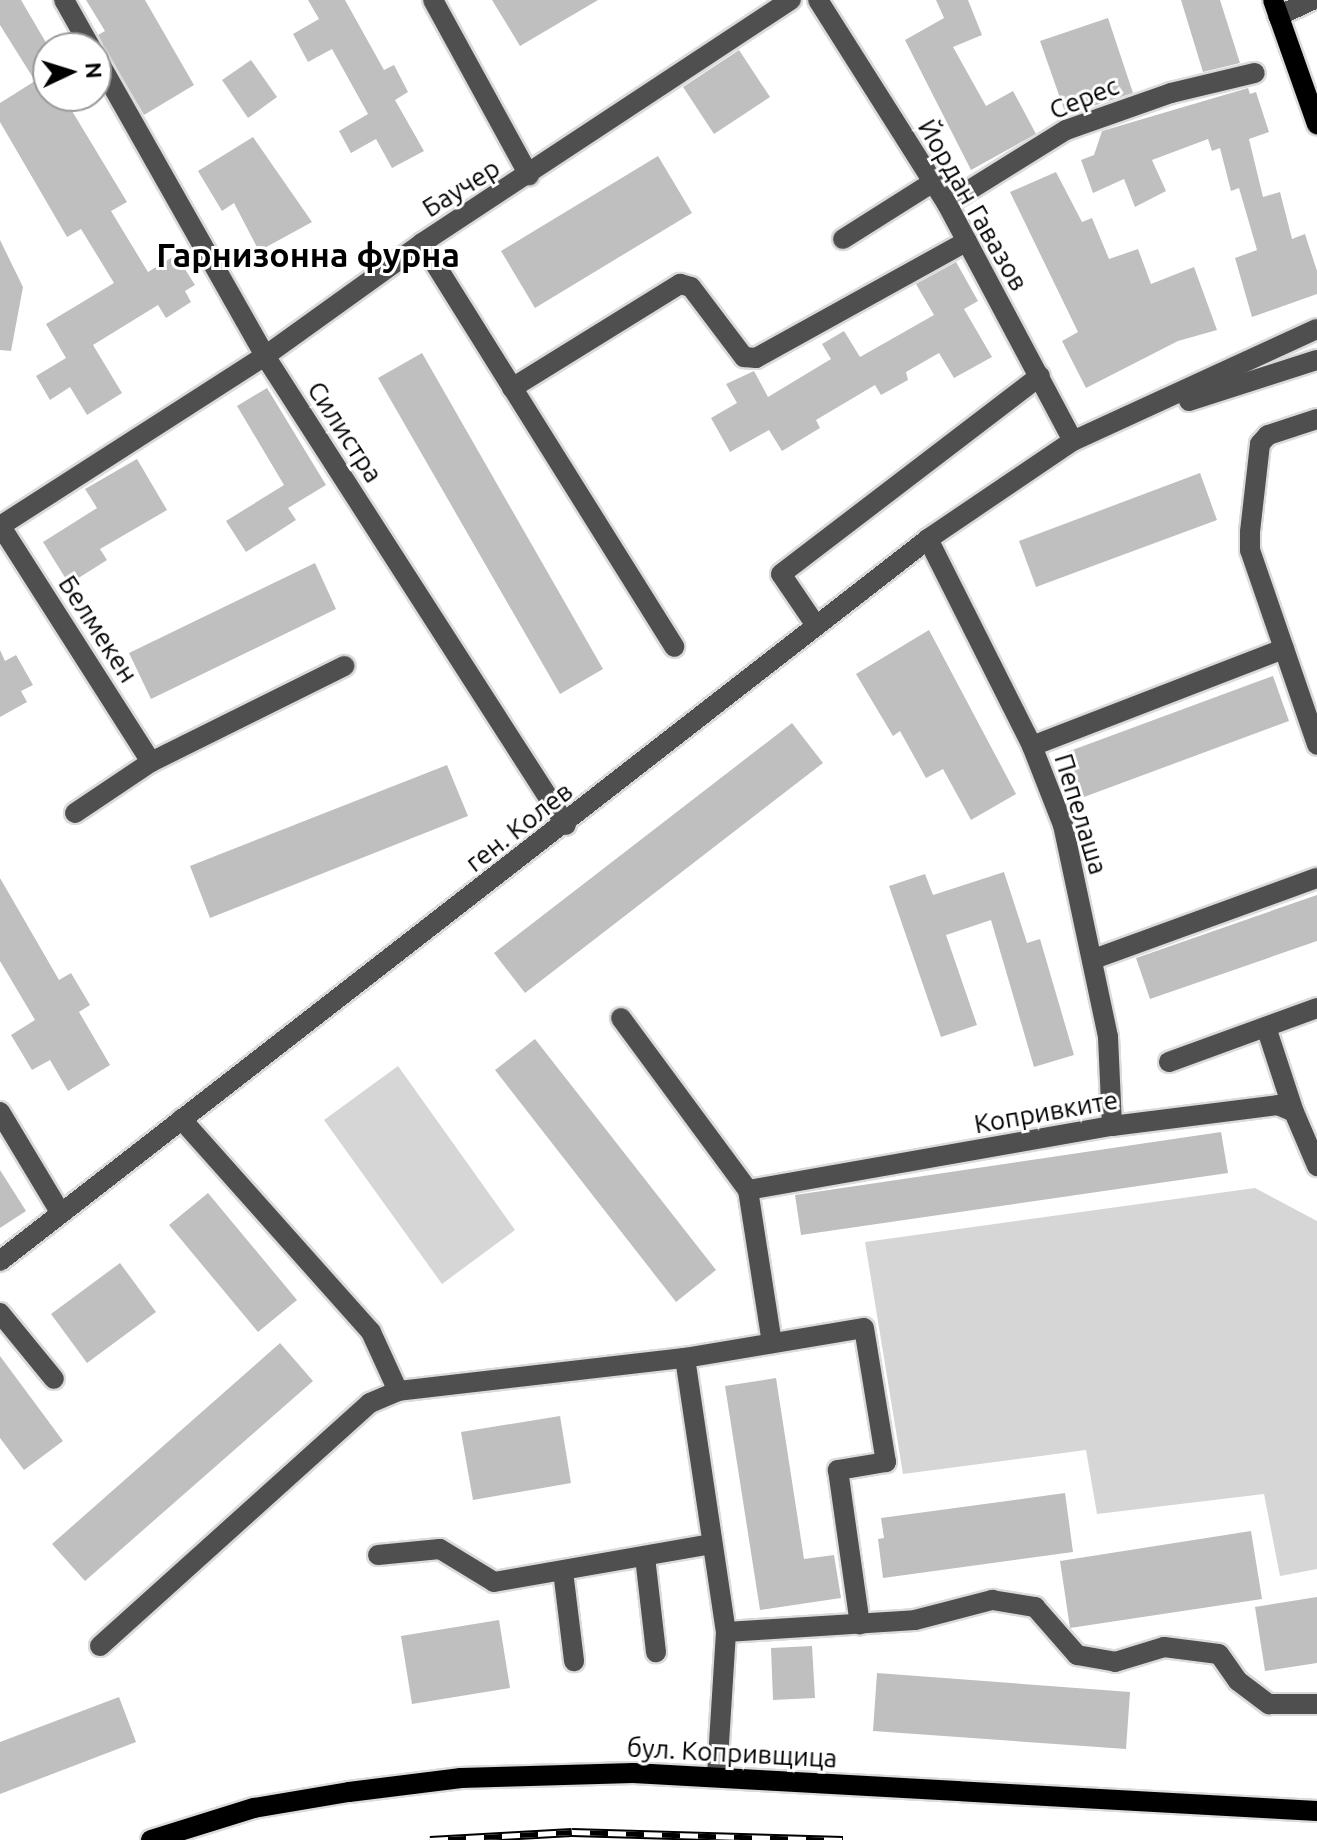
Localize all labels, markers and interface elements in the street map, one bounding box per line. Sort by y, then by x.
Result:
north arrow [32,32,112,112]
text: N [81,61,107,79]
street label: Серес [1045,70,1123,126]
street label: Йордан Гавазов [911,114,1035,296]
street label: Баучер [417,152,505,224]
district label: Гарнизонна фурна [156,235,460,275]
street label: Силистра [301,375,389,489]
street label: Белмекен [52,570,144,688]
street label: Пепелаша [1048,750,1114,878]
street label: ген. Колев [459,776,579,878]
street label: Копривките [972,1084,1120,1140]
street label: бул. Копривщица [626,1732,838,1774]

